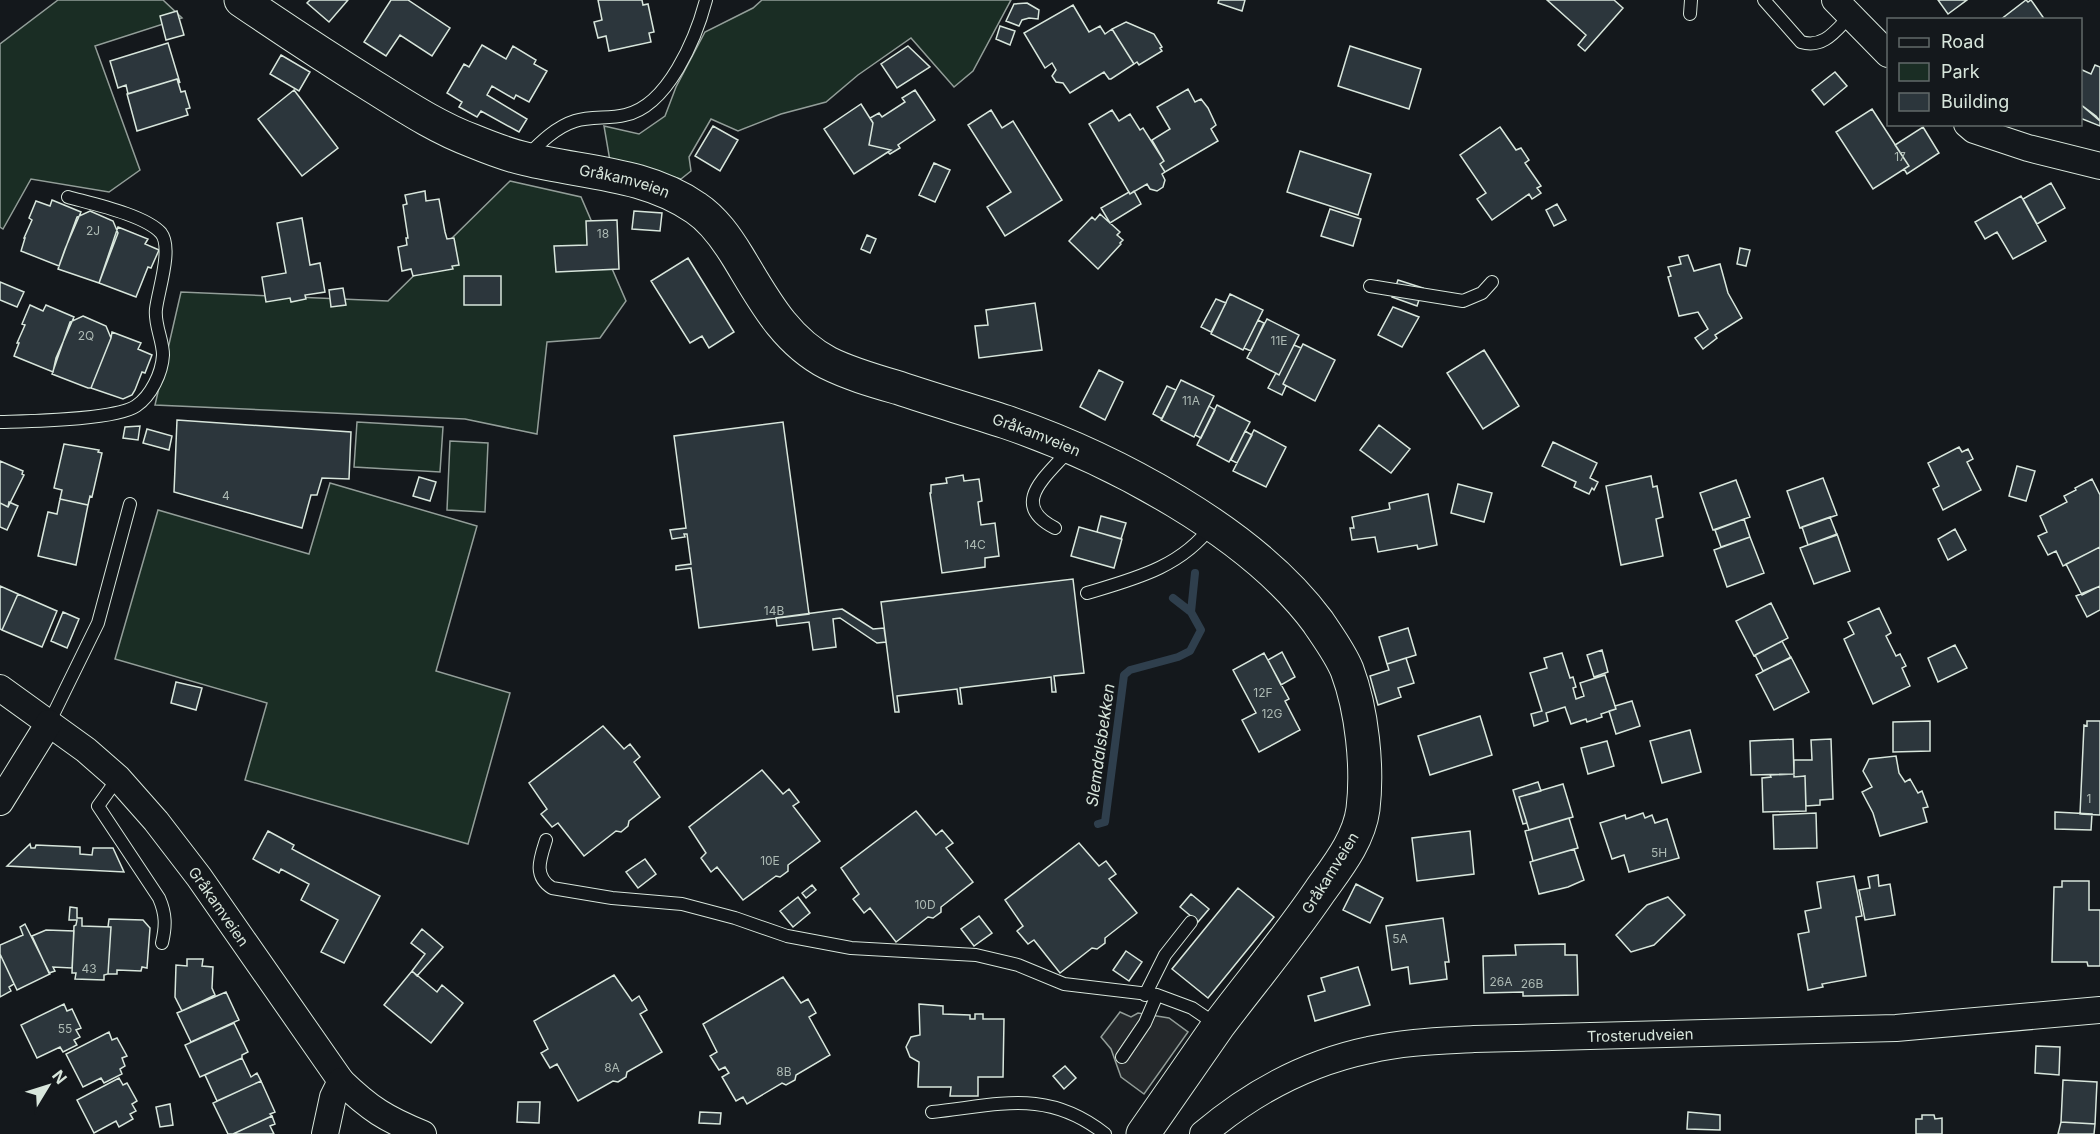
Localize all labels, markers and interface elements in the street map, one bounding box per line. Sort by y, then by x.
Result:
legend [1887,18,2082,126]
text: Road [1941,31,1984,52]
text: Park [1941,61,1980,82]
text: Building [1941,91,2009,112]
house number: 17 [1894,149,1906,164]
street label: Gråkamveien [578,160,673,202]
house number: 2J [86,223,100,238]
house number: 18 [597,226,609,241]
house number: 2Q [78,328,94,343]
house number: 11E [1271,333,1287,348]
house number: 11A [1182,393,1200,408]
street label: Gråkamveien [990,409,1084,460]
house number: 4 [222,488,230,503]
house number: 14C [964,537,986,552]
house number: 14B [764,603,784,618]
water label: Slemdalsbekken [1081,682,1119,808]
house number: 12F [1253,685,1273,700]
house number: 12G [1261,706,1283,721]
house number: 1 [2087,791,2091,806]
street label: Gråkamveien [1297,829,1363,917]
house number: 5H [1651,845,1667,860]
house number: 10E [760,853,780,868]
street label: Gråkamveien [185,862,254,950]
house number: 10D [914,897,936,912]
house number: 5A [1392,931,1408,946]
house number: 43 [81,961,97,976]
house number: 26A [1489,974,1513,989]
house number: 26B [1521,976,1543,991]
house number: 55 [58,1021,72,1036]
street label: Trosterudveien [1587,1024,1694,1046]
north arrow [18,1056,78,1116]
house number: 8A [604,1060,620,1075]
house number: 8B [776,1064,792,1079]
text: N [48,1066,71,1088]

